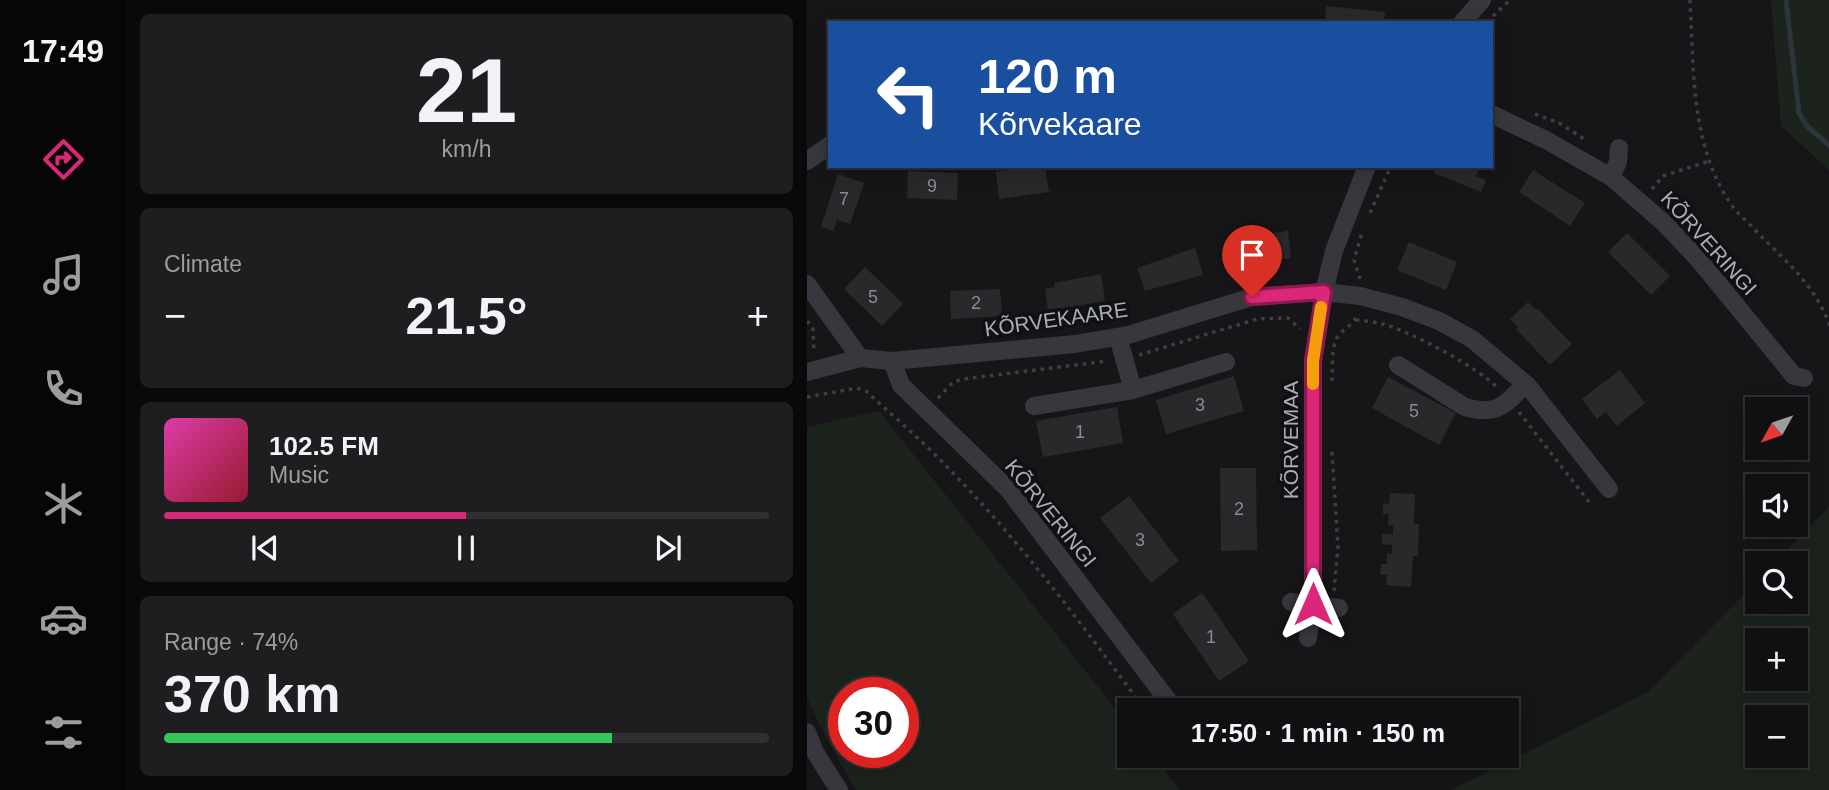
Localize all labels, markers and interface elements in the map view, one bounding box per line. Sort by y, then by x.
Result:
text: 17:49 [22,33,104,69]
text: 21 [416,40,517,141]
icon: left [863,49,954,140]
text: 120 m [978,49,1117,103]
text: Kõrvekaare [978,106,1142,142]
icon: directions [39,135,88,184]
text: km/h [442,136,491,162]
house number: 9 [927,176,937,196]
street label: KÕRVERINGI [1656,186,1762,300]
house number: 7 [839,189,849,209]
pin [1222,225,1282,297]
icon: arrive [1233,236,1271,274]
icon: music [39,250,88,299]
text: Climate [164,251,242,277]
text: 21.5° [405,287,528,345]
house number: 5 [868,287,878,307]
house number: 2 [971,293,981,313]
text: − [164,295,186,337]
text: + [747,295,769,337]
street label: KÕRVEKAARE [983,298,1129,340]
icon: phone [39,364,88,413]
street label: KÕRVEMAA [1279,381,1302,499]
house number: 3 [1195,395,1205,415]
north arrow [1745,397,1808,460]
map controls [1745,397,1808,768]
house number: 5 [1409,401,1419,421]
house number: 1 [1075,422,1085,442]
text: 102.5 FM [269,431,379,461]
street label: KÕRVERINGI [1001,455,1101,571]
text: Music [269,462,329,488]
button: sound [1745,474,1808,537]
icon: climate [39,479,88,528]
house number: 2 [1234,499,1244,519]
icon: previous [246,529,284,567]
icon: pause [447,529,485,567]
icon: next [649,529,687,567]
house number: 3 [1135,530,1145,550]
button: search [1745,551,1808,614]
position arrow [1276,567,1350,641]
icon: car [39,594,88,643]
house number: 1 [1206,627,1216,647]
button: + [1745,628,1808,691]
text: Range · 74% [164,629,298,655]
text: 370 km [164,665,340,723]
speed limit sign: 30 [828,677,919,768]
button: − [1745,705,1808,768]
icon: filters [39,708,88,757]
text: 17:50 · 1 min · 150 m [1191,718,1445,748]

